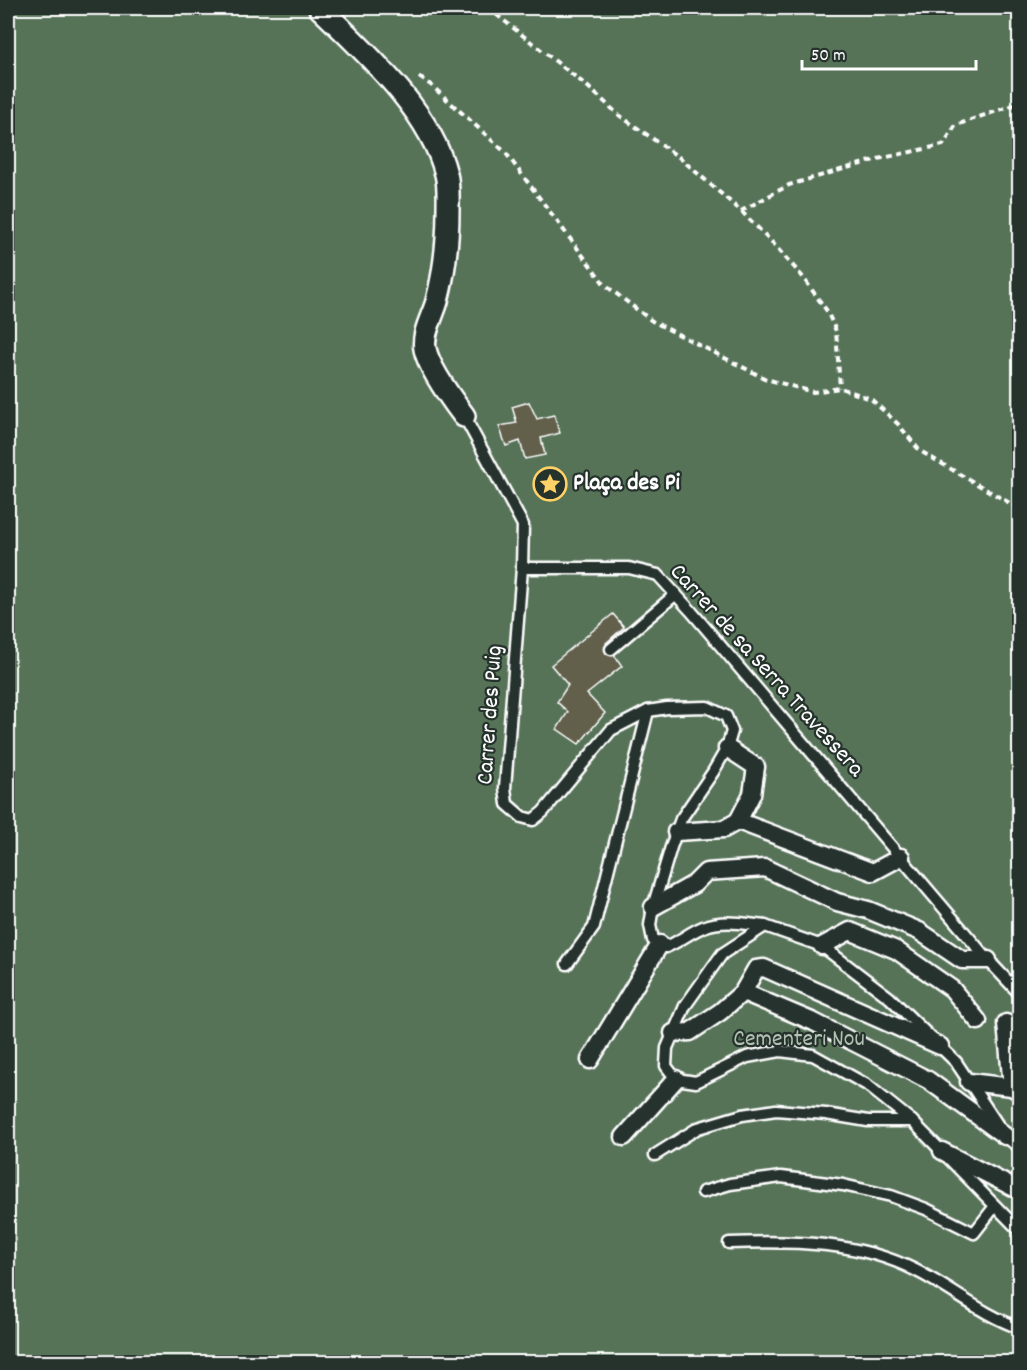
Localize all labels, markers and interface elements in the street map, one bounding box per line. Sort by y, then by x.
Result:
scale bar [802,33,976,71]
text: 50 m [811,44,846,69]
place icon: Plaça des Pi [532,466,568,502]
place label: Plaça des Pi [573,467,681,501]
street label: Carrer de sa Serra Travessera [661,557,872,786]
street label: Carrer des Puig [469,644,513,786]
park label: Cementeri Nou [733,1023,865,1057]

